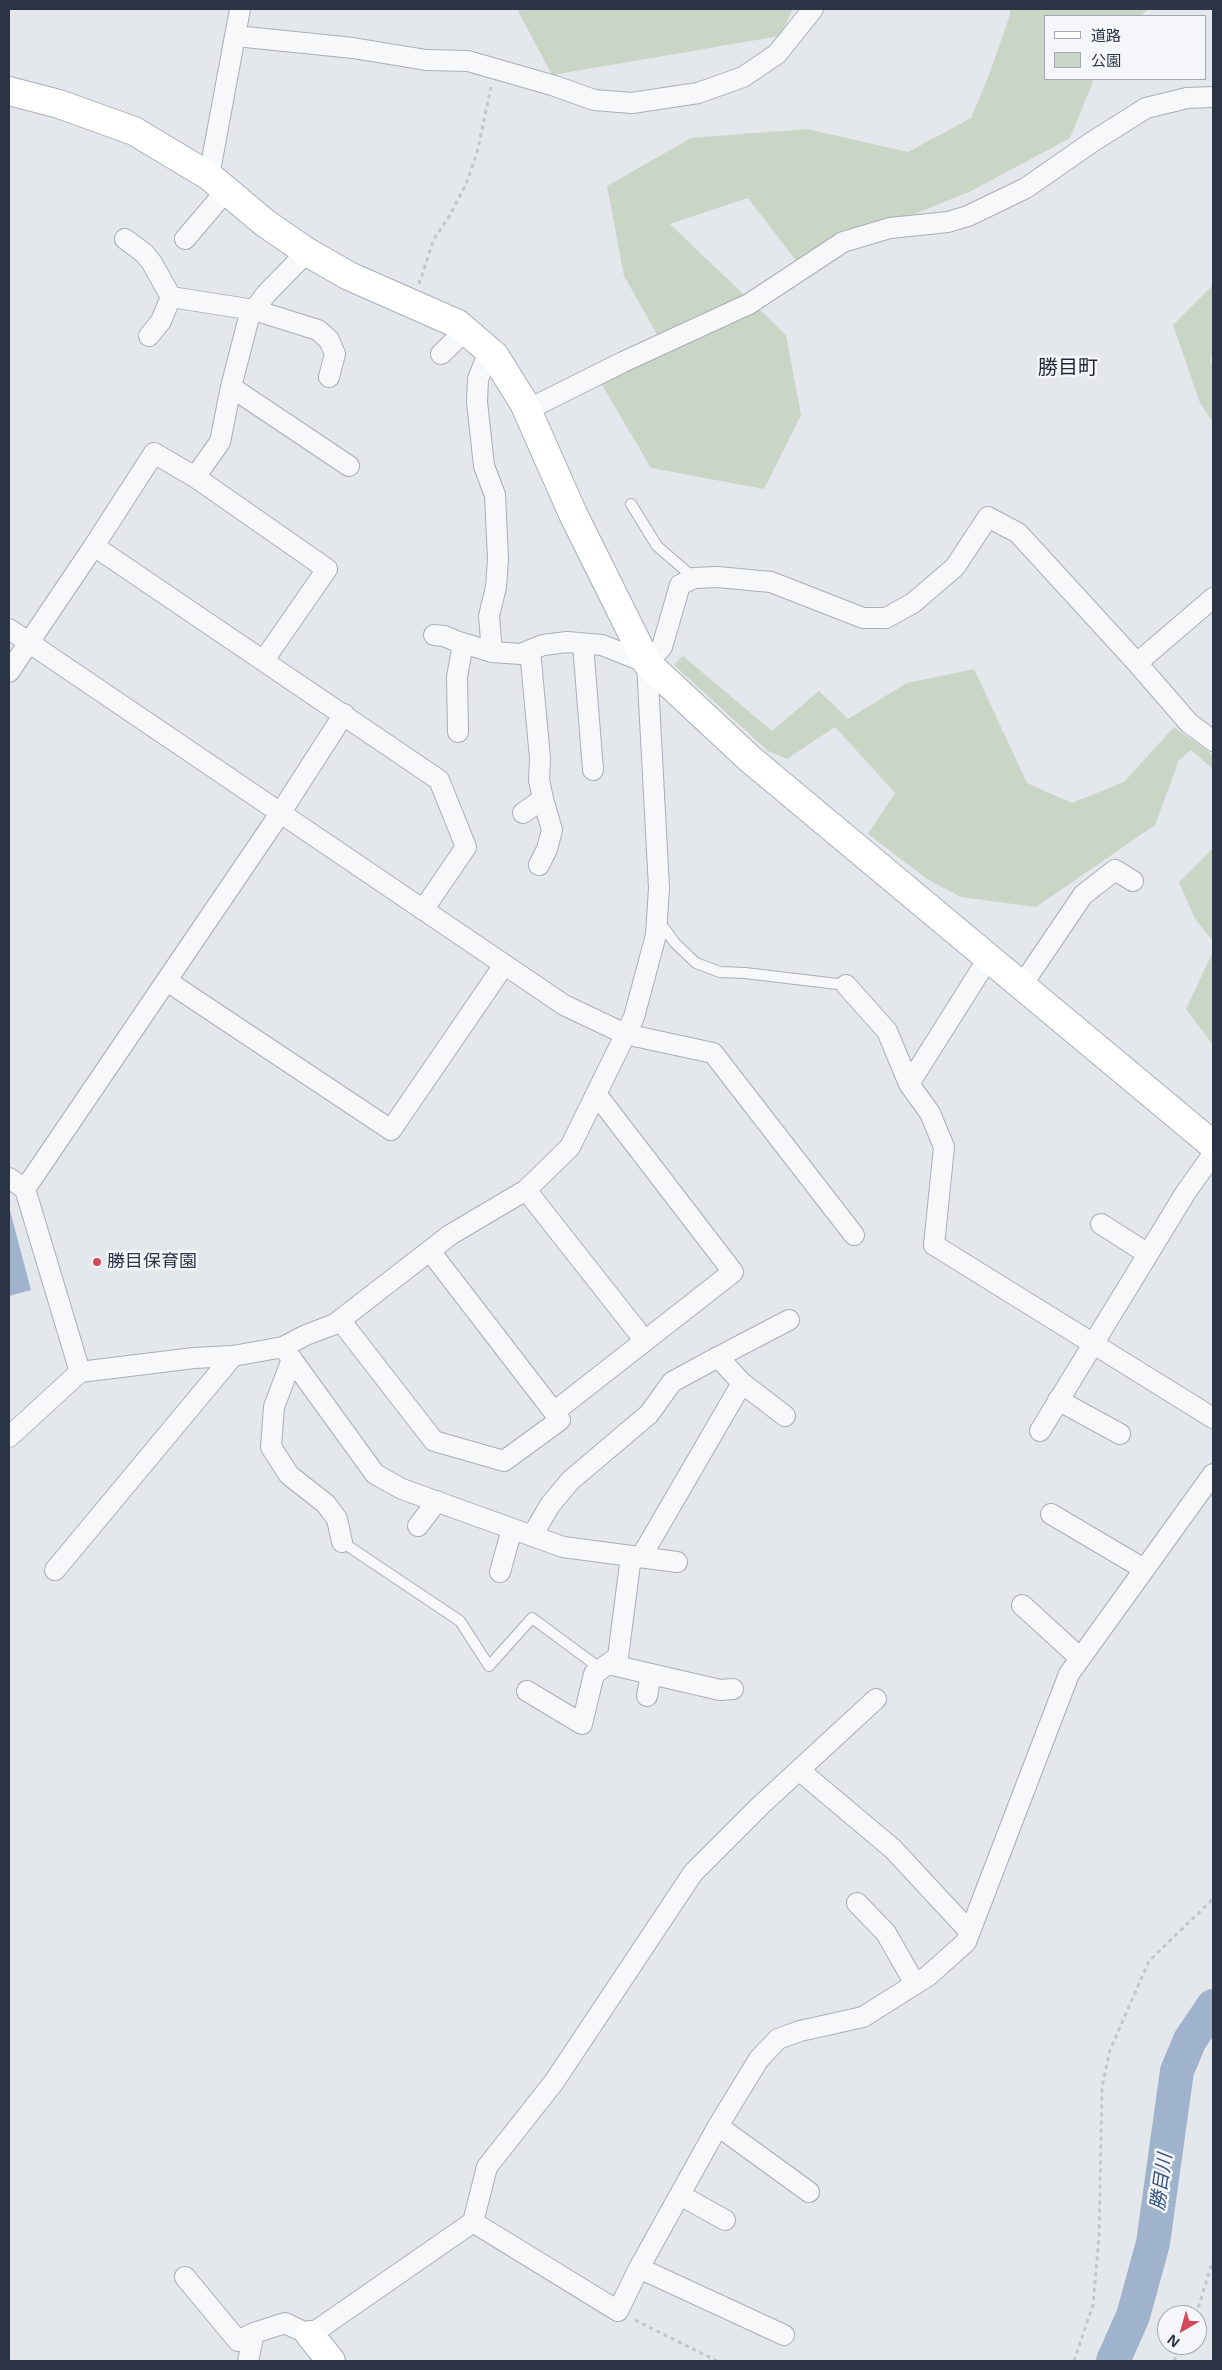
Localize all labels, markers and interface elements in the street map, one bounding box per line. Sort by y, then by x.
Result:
legend [1044,15,1207,80]
text: 道路 [1091,25,1121,45]
text: 公園 [1091,50,1121,70]
district label: 勝目町 [1038,356,1098,380]
place label: 勝目保育園 [107,1251,197,1273]
marker: 勝目保育園 [91,1256,103,1268]
water label: 勝目川 [1147,2152,1177,2212]
north arrow [1157,2305,1207,2355]
text: N [1163,2330,1183,2352]

